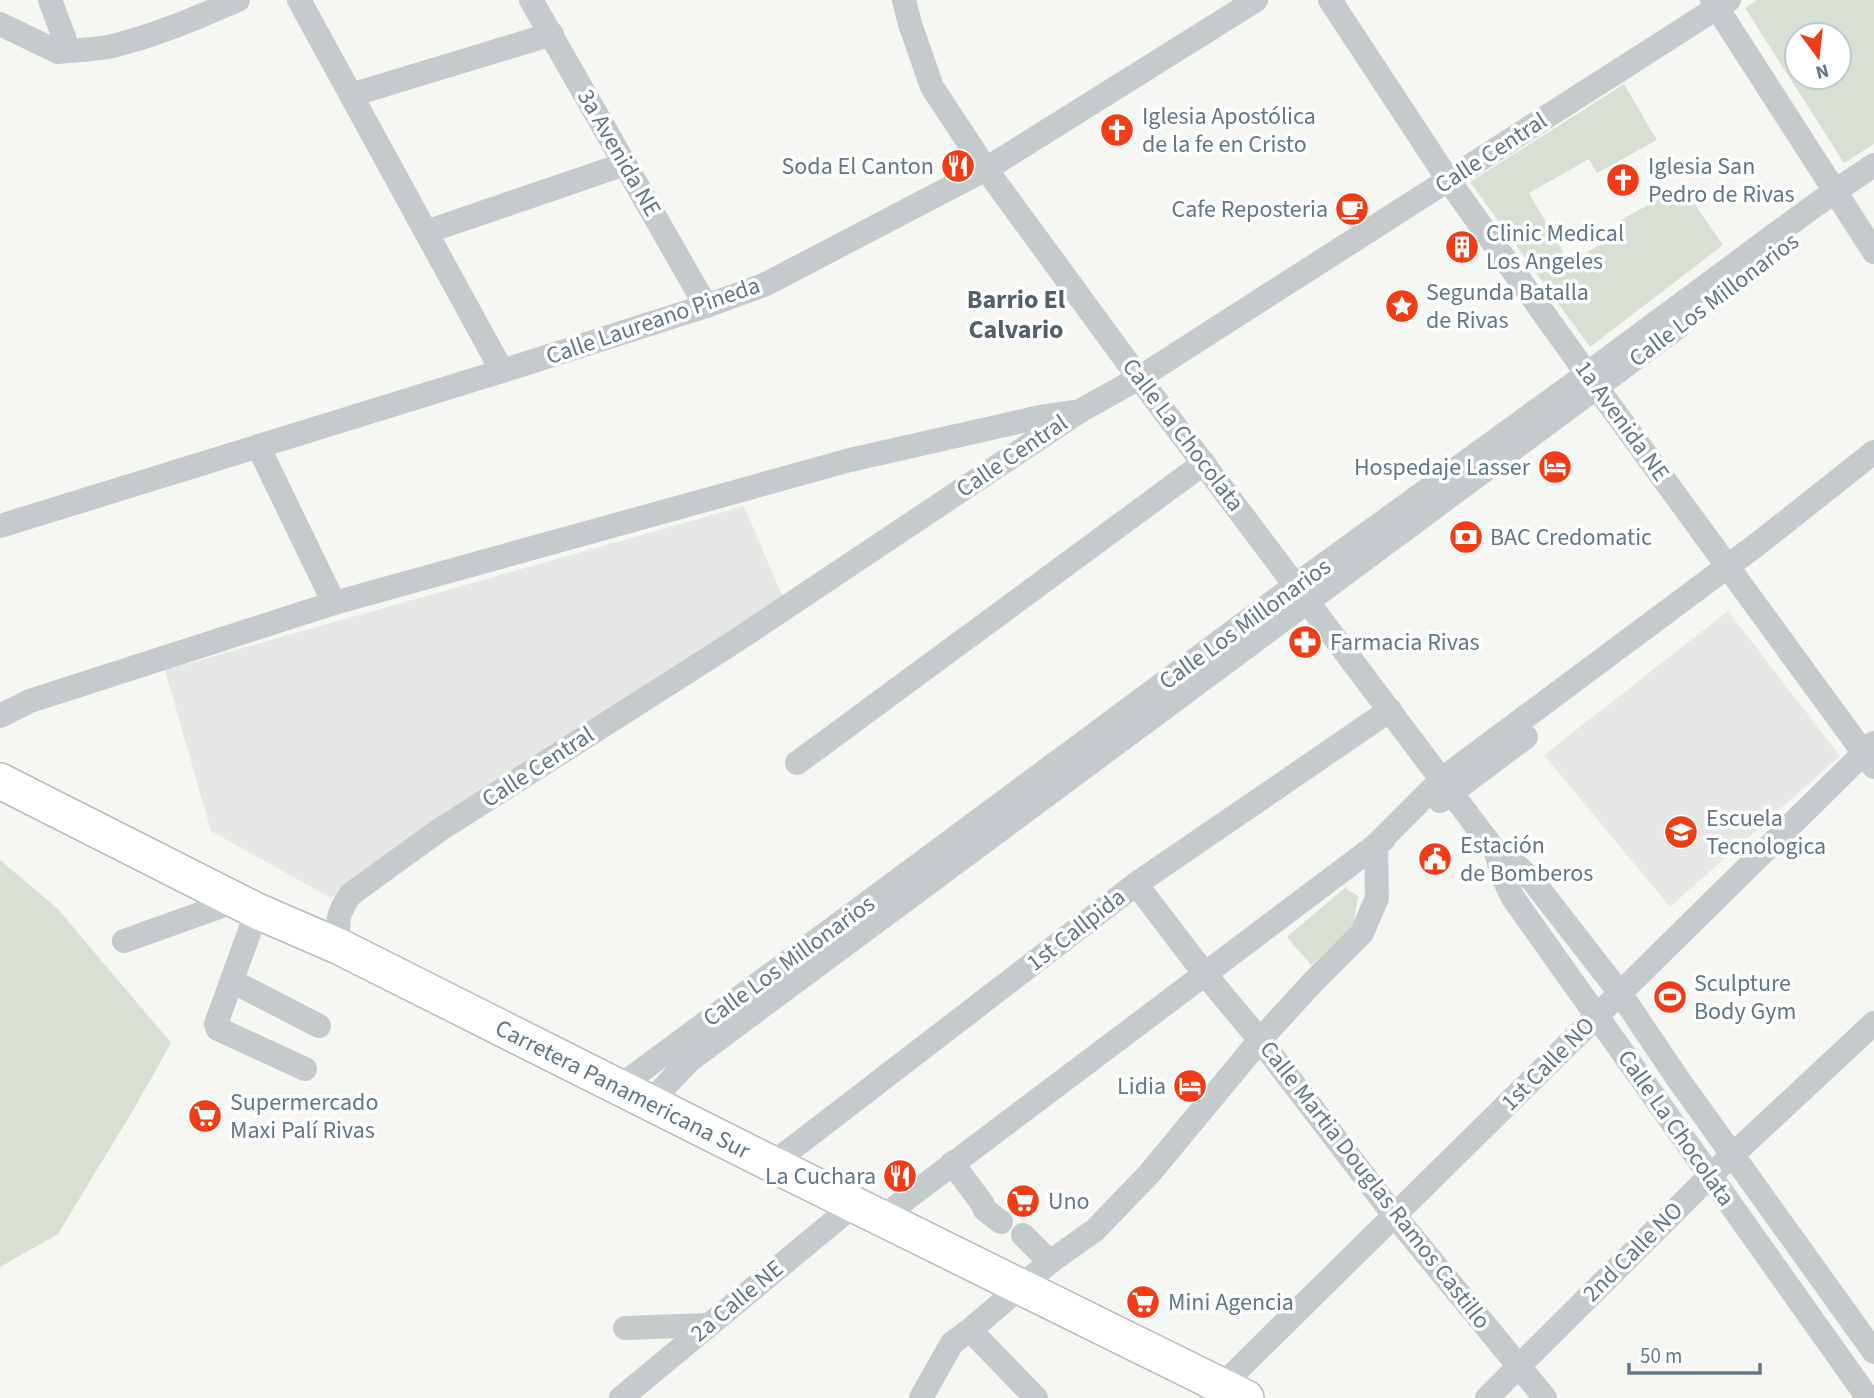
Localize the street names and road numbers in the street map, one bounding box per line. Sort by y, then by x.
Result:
street label: 3a Avenida NE [568,83,670,223]
street label: Calle Central [1428,104,1554,202]
street label: Calle Los Millonarios [1622,224,1806,376]
street label: Calle Laureano Pineda [541,268,765,374]
street label: Calle La Chocolata [1114,351,1252,519]
street label: 1a Avenida NE [1566,353,1678,489]
street label: Calle Central [949,406,1075,506]
street label: Calle Los Millonarios [1152,550,1338,698]
street label: Calle Central [475,718,601,816]
street label: 1st Callpida [1019,880,1133,980]
street label: Calle Los Millonarios [696,887,882,1035]
street label: 1st Calle NO [1493,1009,1603,1119]
street label: Carretera Panamericana Sur [489,1010,757,1168]
street label: Calle Martia Douglas Ramos Castillo [1251,1033,1499,1337]
street label: Calle La Chocolata [1609,1043,1743,1213]
street label: 2nd Calle NO [1575,1194,1691,1310]
street label: 2a Calle NE [683,1252,791,1350]

